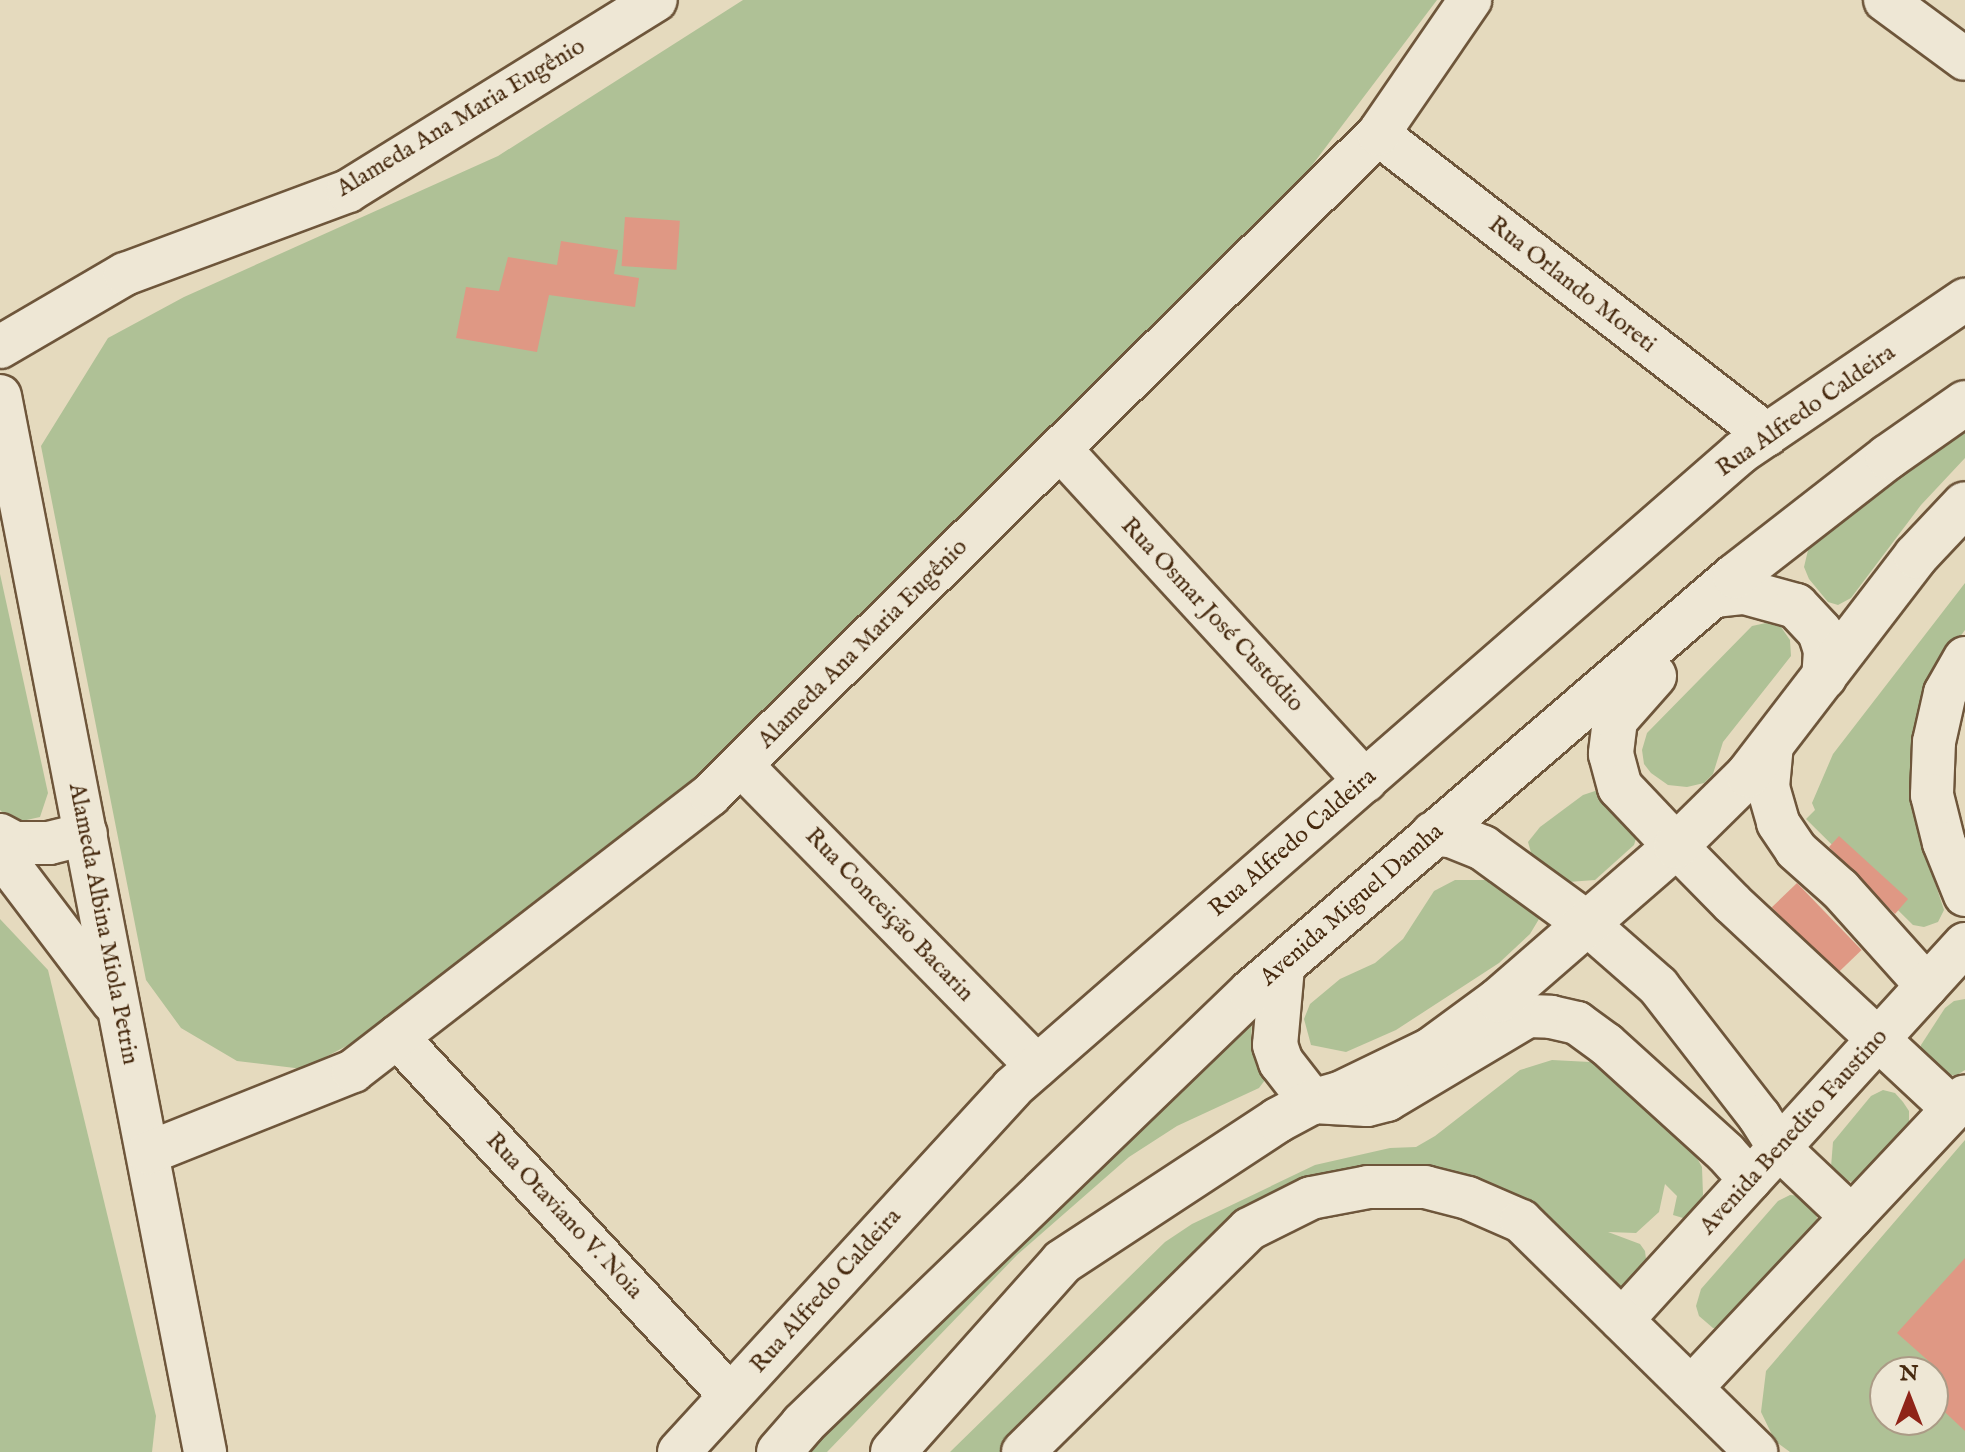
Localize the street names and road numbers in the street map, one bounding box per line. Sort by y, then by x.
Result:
street label: Alameda Ana Maria Eugênio [332,32,590,204]
street label: Rua Orlando Moreti [1482,210,1662,360]
street label: Rua Alfredo Caldeira [1711,338,1901,484]
street label: Rua Osmar José Custódio [1114,512,1310,718]
street label: Alameda Ana Maria Eugênio [752,533,974,755]
street label: Rua Alfredo Caldeira [1204,763,1382,923]
street label: Alameda Albina Miola Petrin [62,781,144,1067]
street label: Avenida Miguel Damha [1254,818,1450,992]
street label: Rua Conceição Bacarin [799,822,979,1008]
street label: Avenida Benedito Faustino [1694,1023,1894,1241]
street label: Rua Otaviano V. Noia [479,1127,649,1305]
street label: Rua Alfredo Caldeira [744,1203,908,1379]

